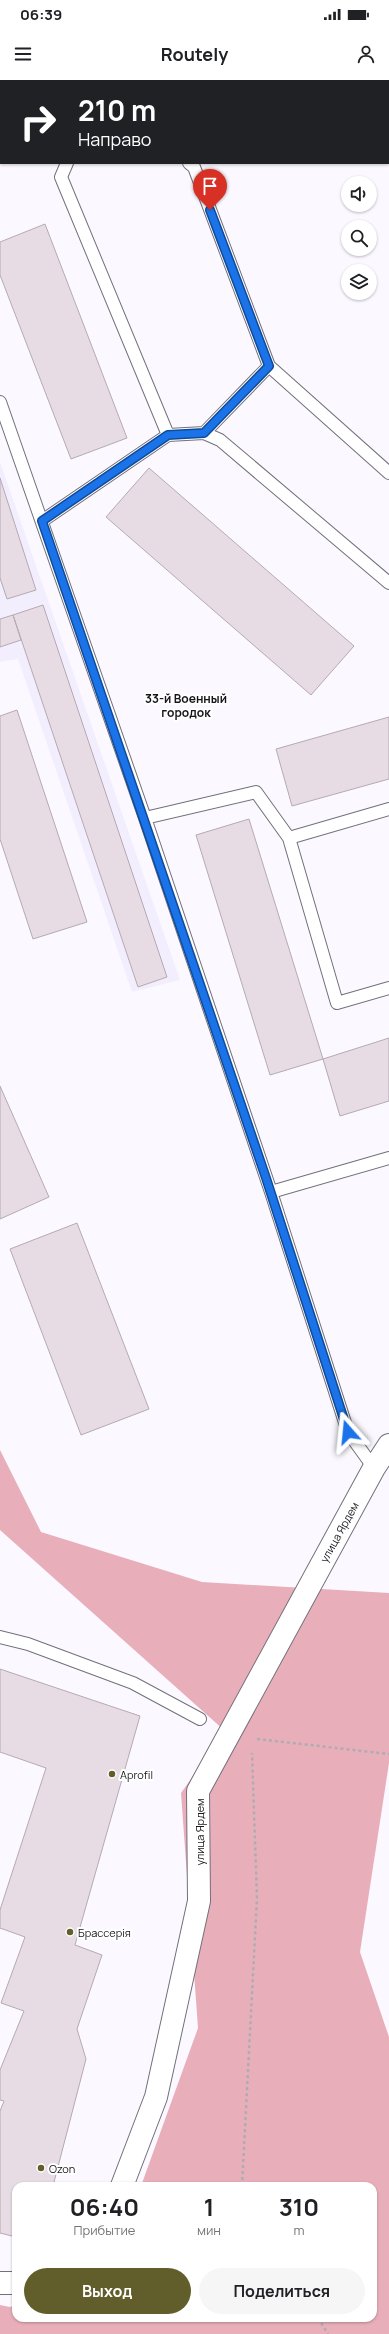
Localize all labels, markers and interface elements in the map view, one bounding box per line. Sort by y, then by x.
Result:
text: 06:39 [20,4,62,25]
text: Routely [161,42,228,66]
icon: menu [12,43,34,65]
icon: person [355,43,377,65]
text: 210 m [78,91,156,129]
icon: right [12,96,64,148]
text: Направо [78,127,152,151]
pin [193,169,227,210]
icon: arrive [199,175,221,197]
map controls [341,176,377,300]
button: sound [341,176,377,212]
button: search [341,220,377,256]
button: layers [341,264,377,300]
district label: 33-й Военный городок [145,690,227,721]
position arrow [327,1411,369,1453]
street label: улица Ярдем [316,1499,362,1565]
place label: Aprofil [120,1767,153,1782]
marker: Aprofil [107,1769,117,1779]
street label: улица Ярдем [192,1798,207,1866]
place label: Брассерiя [78,1925,131,1940]
marker: Брассерiя [65,1927,75,1937]
place label: Ozon [49,2161,75,2176]
marker: Ozon [36,2163,46,2173]
text: 06:40 [70,2190,139,2223]
text: 1 [204,2190,214,2223]
text: 310 [279,2190,319,2223]
text: Прибытие [74,2221,135,2239]
text: мин [197,2221,221,2239]
text: m [294,2221,305,2239]
button: Выход [24,2268,191,2314]
button: Поделиться [199,2268,365,2314]

